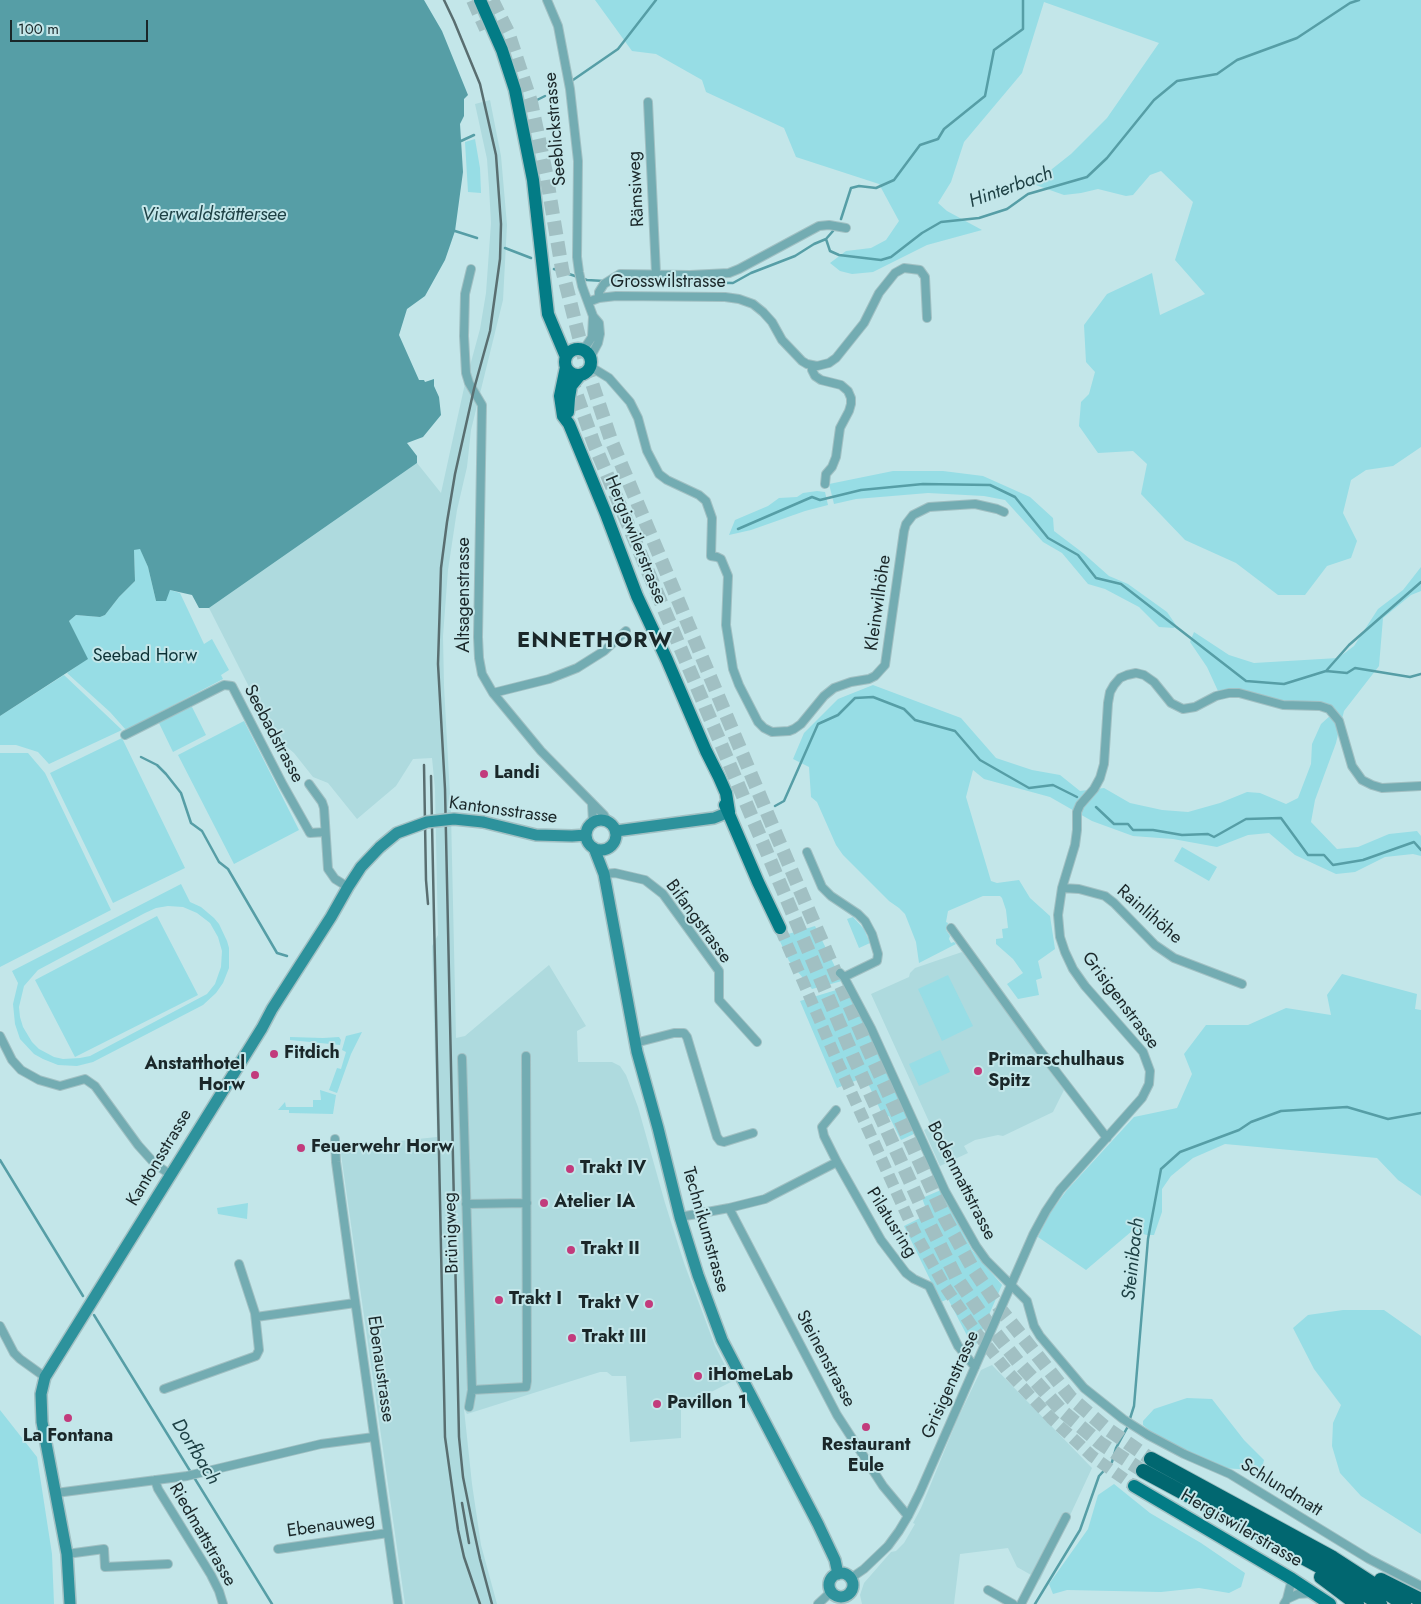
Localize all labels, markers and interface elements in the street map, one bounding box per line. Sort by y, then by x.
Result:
scale bar [12,10,150,42]
text: 100 m [18,18,59,40]
street label: Seeblickstrasse [540,71,572,187]
street label: Rämsiweg [624,150,650,228]
water label: Hinterbach [966,162,1056,214]
water label: Vierwaldstättersee [142,204,286,226]
street label: Grosswilstrasse [610,272,726,294]
street label: Hergiswilerstrasse [599,473,671,607]
street label: Altsagenstrasse [454,537,476,653]
street label: Kleinwilhöhe [862,554,896,652]
district label: ENNETHORW [516,629,674,655]
park label: Seebad Horw [93,646,197,668]
street label: Seebadstrasse [238,681,308,787]
place label: Landi [494,763,540,785]
marker: Landi [478,768,490,780]
street label: Kantonsstrasse [447,793,559,829]
street label: Bifangstrasse [660,876,736,968]
street label: Rainlihöhe [1112,881,1186,949]
street label: Grisigenstrasse [1076,948,1164,1054]
place label: Fitdich [284,1043,340,1065]
marker: Fitdich [268,1048,280,1060]
place label: Primarschulhaus Spitz [988,1050,1124,1092]
place label: Anstatthotel Horw [145,1054,245,1096]
marker: Primarschulhaus Spitz [972,1065,984,1077]
marker: Anstatthotel Horw [249,1069,261,1081]
street label: Kantonsstrasse [123,1106,197,1210]
street label: Bodenmattstrasse [922,1118,1000,1244]
place label: Feuerwehr Horw [311,1137,453,1159]
marker: Feuerwehr Horw [295,1142,307,1154]
place label: Trakt IV [580,1158,646,1180]
marker: Trakt IV [564,1163,576,1175]
street label: Technikumstrasse [677,1165,733,1295]
street label: Pilatusring [861,1184,921,1262]
street label: Brünigweg [440,1192,464,1274]
place label: Atelier IA [554,1192,635,1214]
marker: Atelier IA [538,1197,550,1209]
water label: Steinibach [1118,1217,1150,1301]
place label: Trakt II [581,1239,640,1261]
marker: Trakt II [565,1244,577,1256]
place label: Trakt I [509,1289,562,1311]
place label: Trakt V [579,1293,639,1315]
marker: Trakt I [493,1294,505,1306]
marker: Trakt V [643,1298,655,1310]
street label: Steinenstrasse [790,1307,860,1411]
street label: Ebenaustrasse [362,1314,398,1424]
place label: Trakt III [582,1327,647,1349]
street label: Grisigenstrasse [918,1328,984,1442]
marker: Trakt III [566,1332,578,1344]
place label: iHomeLab [708,1365,793,1387]
marker: iHomeLab [692,1370,704,1382]
place label: Pavillon 1 [667,1393,747,1415]
marker: Pavillon 1 [651,1398,663,1410]
marker: La Fontana [62,1412,74,1424]
water label: Dorfbach [166,1415,224,1489]
marker: Restaurant Eule [860,1421,872,1433]
place label: La Fontana [23,1426,113,1448]
place label: Restaurant Eule [821,1435,911,1478]
street label: Schlundmatt [1236,1454,1326,1522]
street label: Riedmattstrasse [164,1479,240,1591]
street label: Hergiswilerstrasse [1176,1485,1306,1573]
street label: Ebenauweg [286,1509,376,1543]

